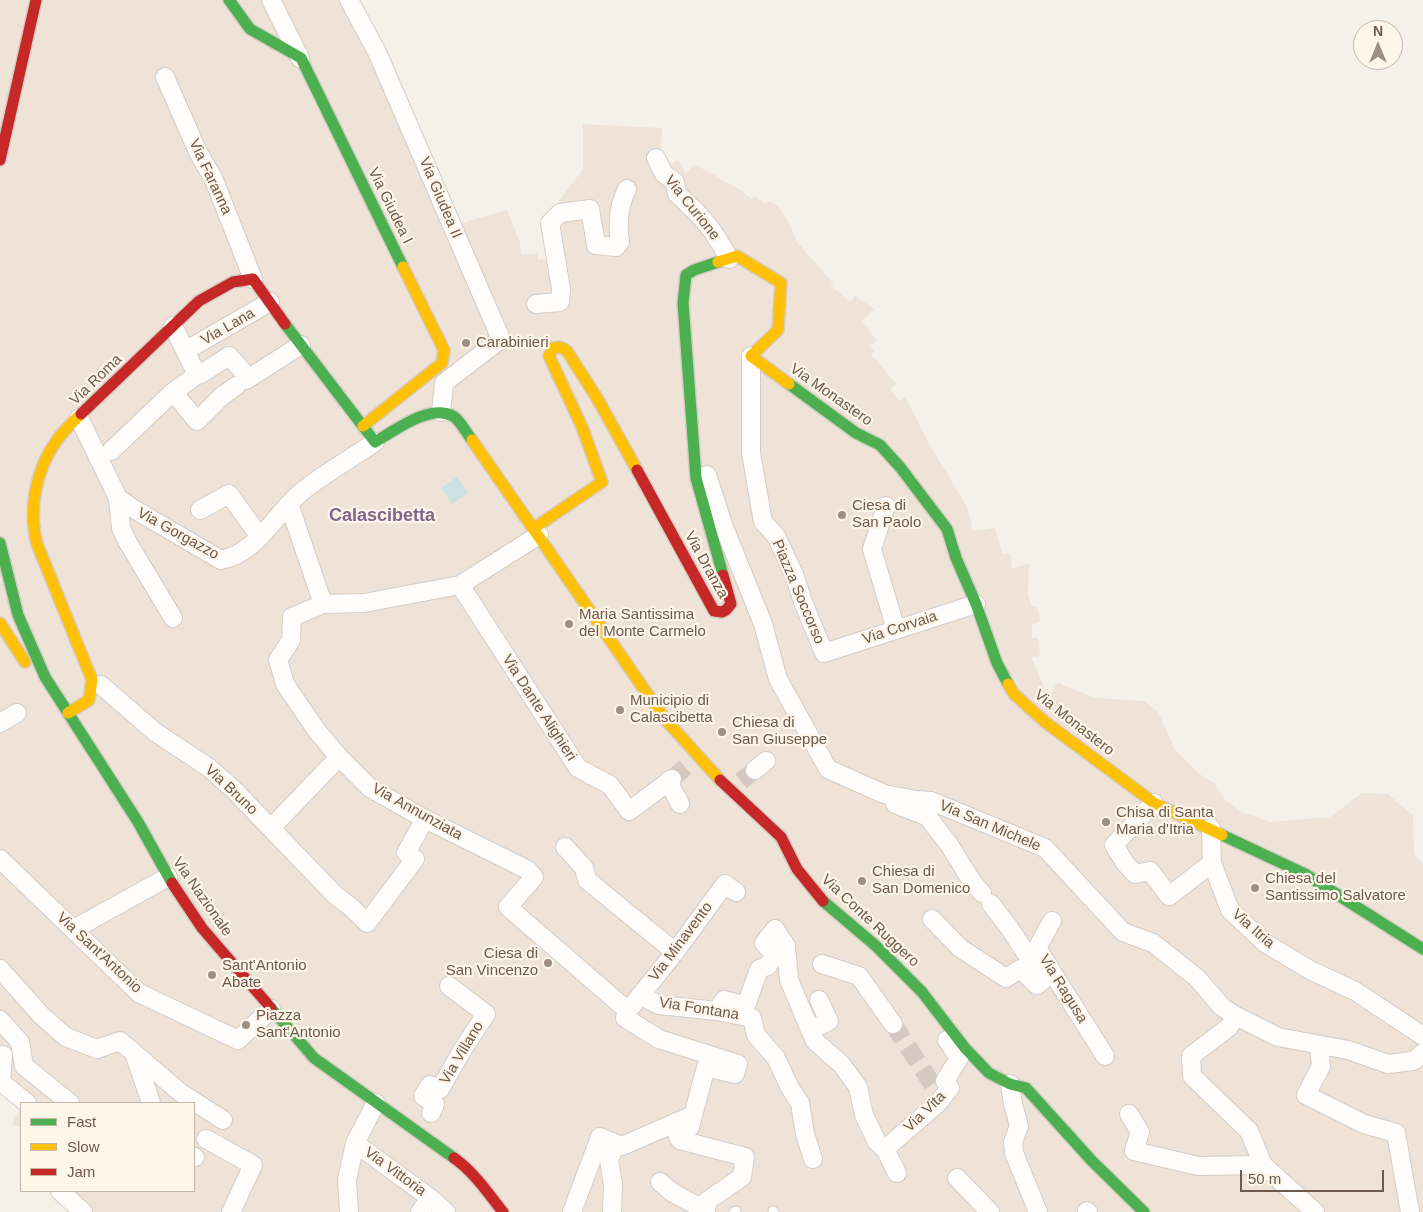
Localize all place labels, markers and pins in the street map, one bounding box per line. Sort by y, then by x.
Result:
place label: Carabinieri [476,334,549,352]
marker: Carabinieri [460,337,472,349]
place label: Ciesa di San Paolo [852,497,921,532]
marker: Ciesa di San Paolo [836,509,848,521]
place label: Maria Santissima del Monte Carmelo [579,606,706,641]
marker: Maria Santissima del Monte Carmelo [563,618,575,630]
place label: Municipio di Calascibetta [630,692,713,727]
marker: Municipio di Calascibetta [614,704,626,716]
place label: Chiesa di San Giuseppe [732,714,827,749]
marker: Chiesa di San Giuseppe [716,726,728,738]
place label: Chisa di Santa Maria d'Itria [1116,804,1214,839]
marker: Chisa di Santa Maria d'Itria [1100,816,1112,828]
place label: Chiesa di San Domenico [872,863,970,898]
place label: Chiesa del Santissimo Salvatore [1265,870,1406,905]
marker: Chiesa di San Domenico [856,875,868,887]
marker: Chiesa del Santissimo Salvatore [1249,882,1261,894]
place label: Ciesa di San Vincenzo [446,945,538,980]
place label: Sant'Antonio Abate [222,957,307,992]
marker: Ciesa di San Vincenzo [542,957,554,969]
marker: Sant'Antonio Abate [206,969,218,981]
place label: Piazza Sant'Antonio [256,1007,341,1042]
marker: Piazza Sant'Antonio [240,1019,252,1031]

